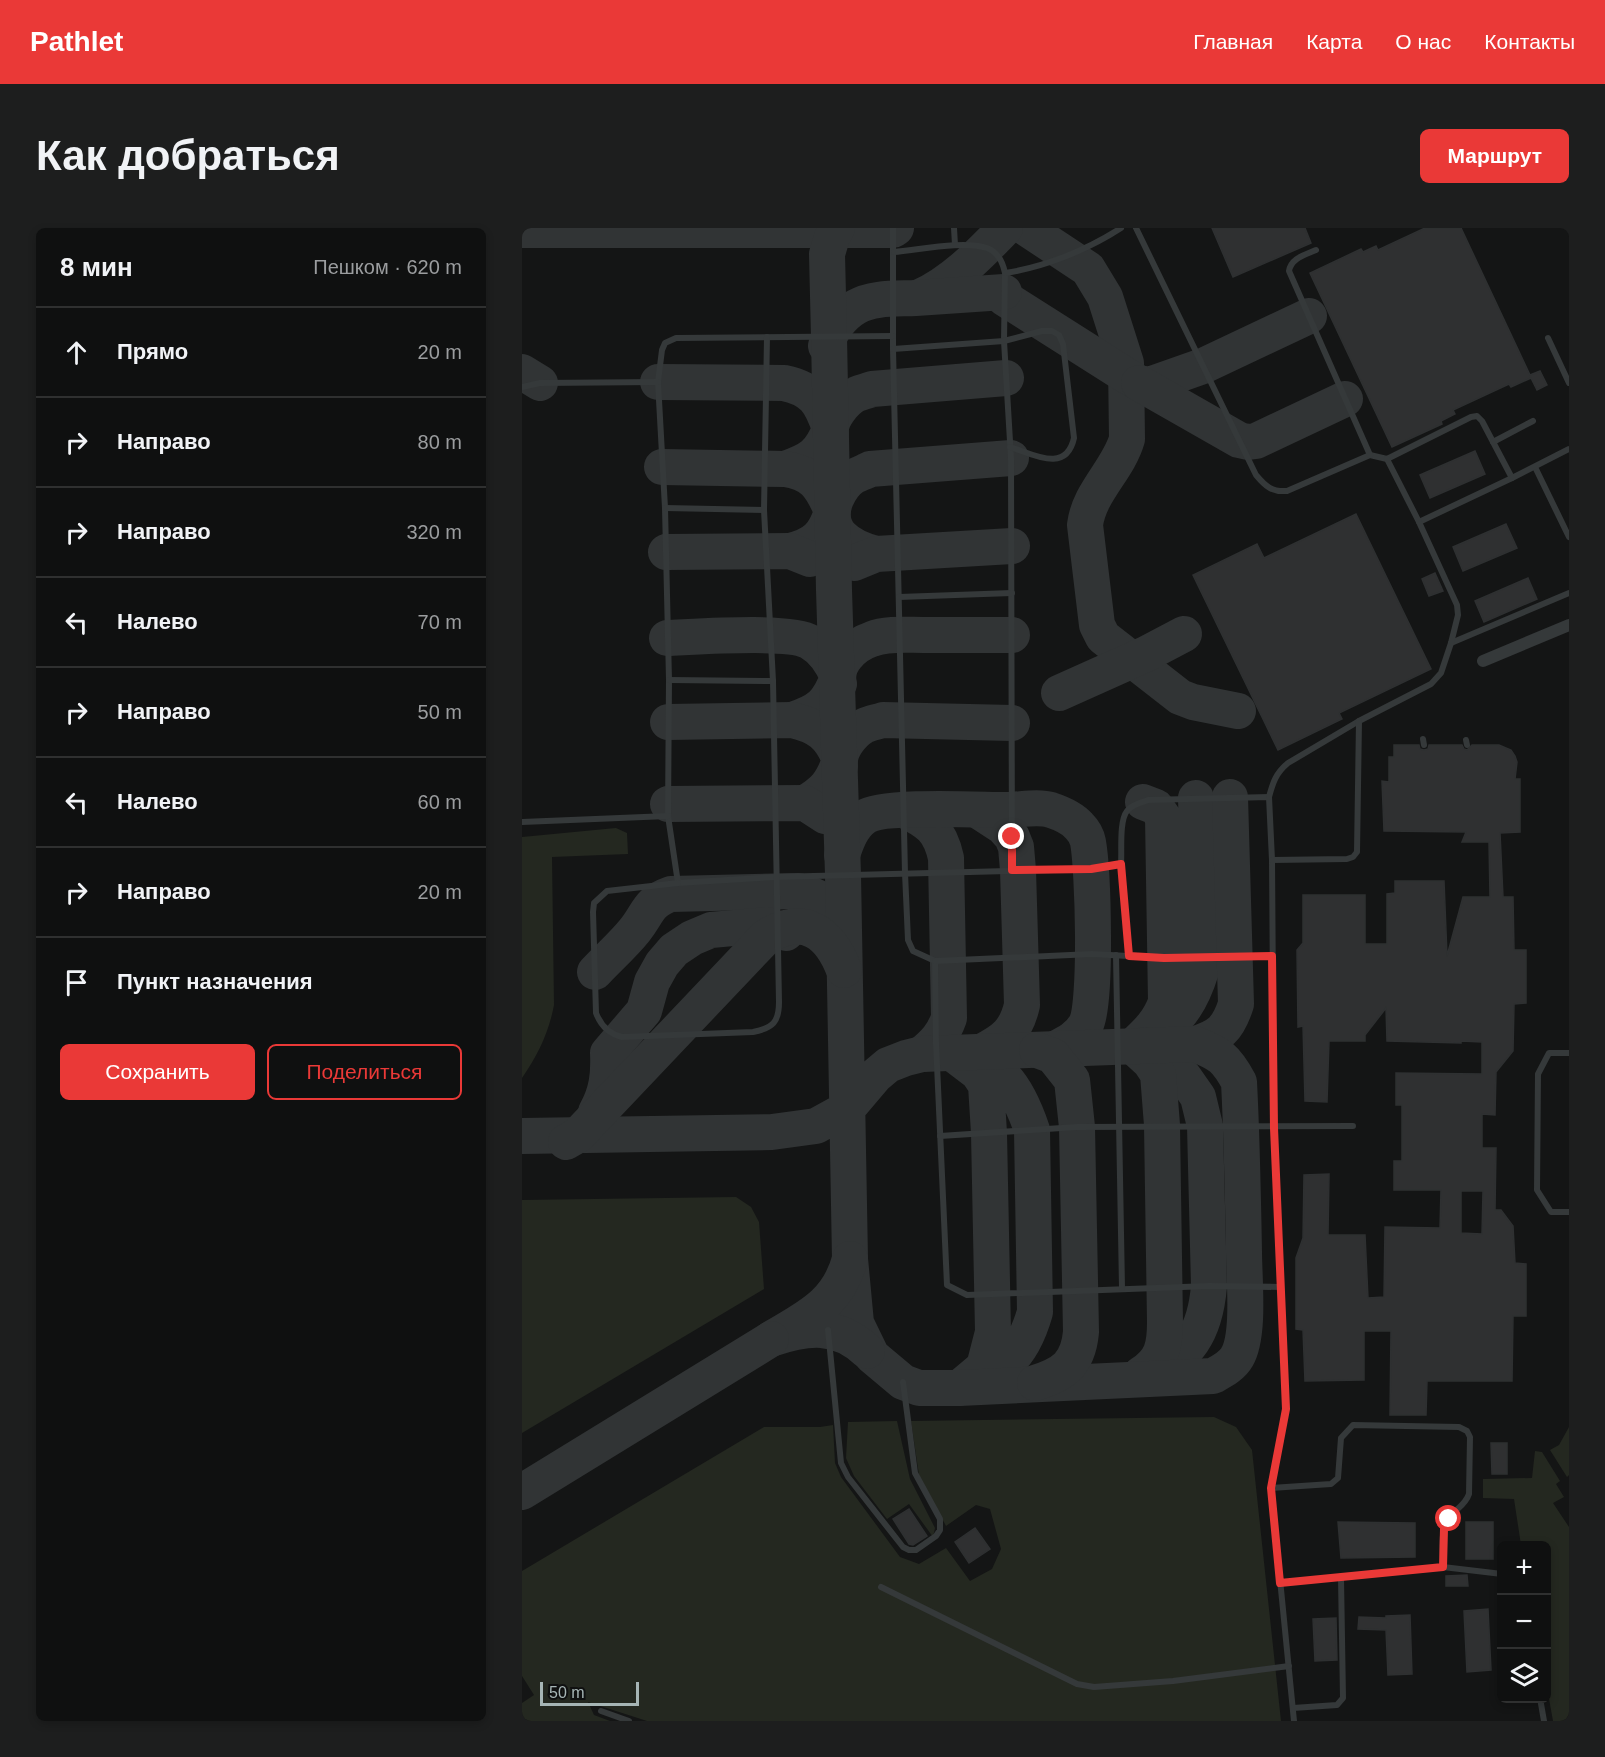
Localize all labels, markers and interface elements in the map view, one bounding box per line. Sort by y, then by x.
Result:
text: Pathlet [30,26,123,57]
text: Главная [1193,30,1273,53]
text: Карта [1306,30,1362,53]
text: О нас [1395,30,1451,53]
text: Контакты [1484,30,1575,53]
button: Маршрут [1420,129,1569,183]
text: Как добраться [36,132,340,179]
text: 8 мин [60,252,133,282]
text: Пешком · 620 m [313,256,462,278]
icon: ahead [60,336,93,369]
text: Прямо [117,339,188,364]
text: 20 m [418,341,462,363]
icon: right [60,426,93,459]
text: Направо [117,429,211,454]
text: 80 m [418,431,462,453]
icon: right [60,516,93,549]
text: Направо [117,519,211,544]
text: 320 m [406,521,462,543]
icon: left [60,606,93,639]
text: Налево [117,609,198,634]
text: 70 m [418,611,462,633]
icon: right [60,696,93,729]
text: Направо [117,699,211,724]
text: 50 m [418,701,462,723]
icon: left [60,786,93,819]
text: Налево [117,789,198,814]
text: 60 m [418,791,462,813]
route end [998,823,1024,849]
icon: right [60,876,93,909]
text: Направо [117,879,211,904]
text: 20 m [418,881,462,903]
icon: arrive [60,966,93,999]
text: Пункт назначения [117,969,313,994]
button: Сохранить [60,1044,255,1100]
button: Поделиться [267,1044,462,1100]
route start [1435,1505,1461,1531]
map controls [1497,1541,1551,1703]
button: + [1497,1541,1551,1595]
button: − [1497,1595,1551,1649]
button: layers [1497,1649,1551,1703]
scale bar [540,1679,639,1706]
text: 50 m [549,1684,585,1701]

